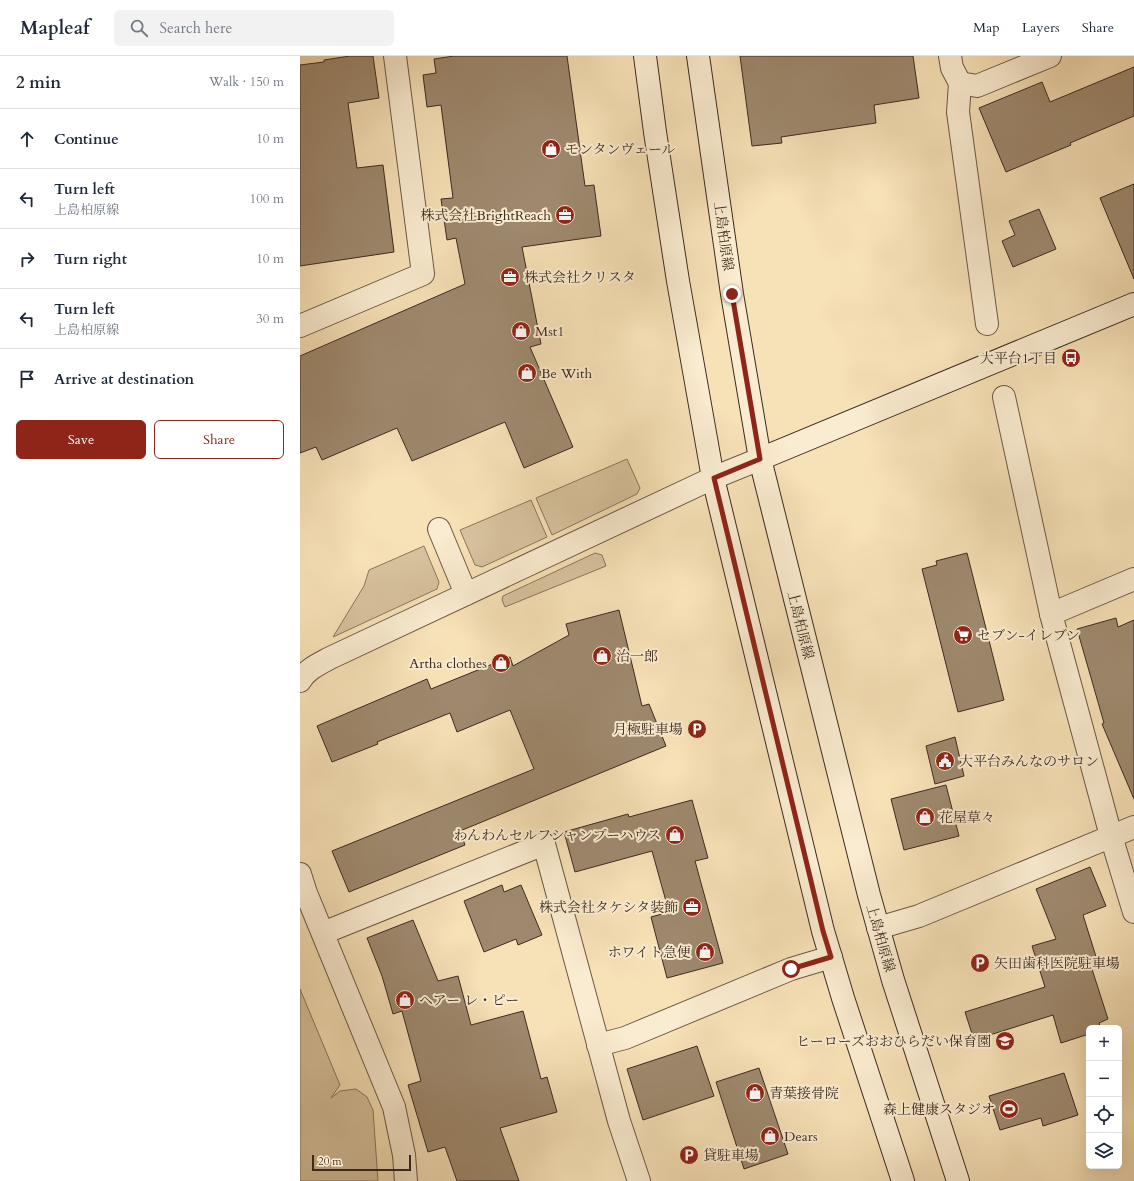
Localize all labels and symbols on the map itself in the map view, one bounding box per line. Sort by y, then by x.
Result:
shop icon: モンタンヴェール [540,138,562,160]
place label: モンタンヴェール [565,140,676,159]
street label: 上島柏原線 [709,200,738,272]
office icon: 株式会社BrightReach [554,204,576,226]
place label: 株式会社BrightReach [420,206,551,225]
office icon: 株式会社クリスタ [499,266,521,288]
place label: 株式会社クリスタ [524,268,636,287]
route end [723,285,741,303]
shop icon: Mst1 [510,320,532,342]
place label: Mst1 [535,322,564,341]
bus stop icon: 大平台1丁目 [1060,347,1082,369]
place label: 大平台1丁目 [980,349,1057,368]
shop icon: Be With [516,362,538,384]
place label: Be With [541,364,592,383]
street label: 上島柏原線 [783,589,818,661]
supermarket icon: セブン-イレブン [952,624,974,646]
place label: セブン-イレブン [977,626,1080,645]
shop icon: 治一郎 [591,645,613,667]
place label: 治一郎 [616,647,658,666]
shop icon: Artha clothes [490,652,512,674]
place label: Artha clothes [409,654,487,673]
parking icon: 月極駐車場 [686,718,708,740]
place label: 月極駐車場 [613,720,683,739]
public building icon: 大平台みんなのサロン [934,750,956,772]
place label: 大平台みんなのサロン [959,752,1099,771]
shop icon: 花屋草々 [914,806,936,828]
place label: 花屋草々 [939,808,995,827]
shop icon: わんわんセルフシャンプーハウス [664,824,686,846]
place label: わんわんセルフシャンプーハウス [453,826,661,845]
office icon: 株式会社タケシタ装飾 [681,896,703,918]
place label: 株式会社タケシタ装飾 [539,898,678,917]
street label: 上島柏原線 [862,902,899,974]
shop icon: ホワイト急便 [694,941,716,963]
place label: ホワイト急便 [607,943,691,962]
parking icon: 矢田歯科医院駐車場 [969,952,991,974]
place label: 矢田歯科医院駐車場 [994,954,1120,973]
route start [782,960,800,978]
shop icon: ヘアー レ・ピー [394,989,416,1011]
place label: ヘアー レ・ピー [419,991,519,1010]
school or university icon: ヒーローズおおひらだい保育園 [994,1030,1016,1052]
place label: ヒーローズおおひらだい保育園 [796,1032,991,1051]
shop icon: 青葉接骨院 [744,1082,766,1104]
place label: 青葉接骨院 [769,1084,839,1103]
sports icon: 森上健康スタジオ [998,1098,1020,1120]
place label: 森上健康スタジオ [883,1100,995,1119]
shop icon: Dears [759,1125,781,1147]
place label: Dears [784,1127,818,1146]
parking icon: 貸駐車場 [678,1144,700,1166]
place label: 貸駐車場 [703,1146,759,1165]
scale bar [312,1153,411,1172]

